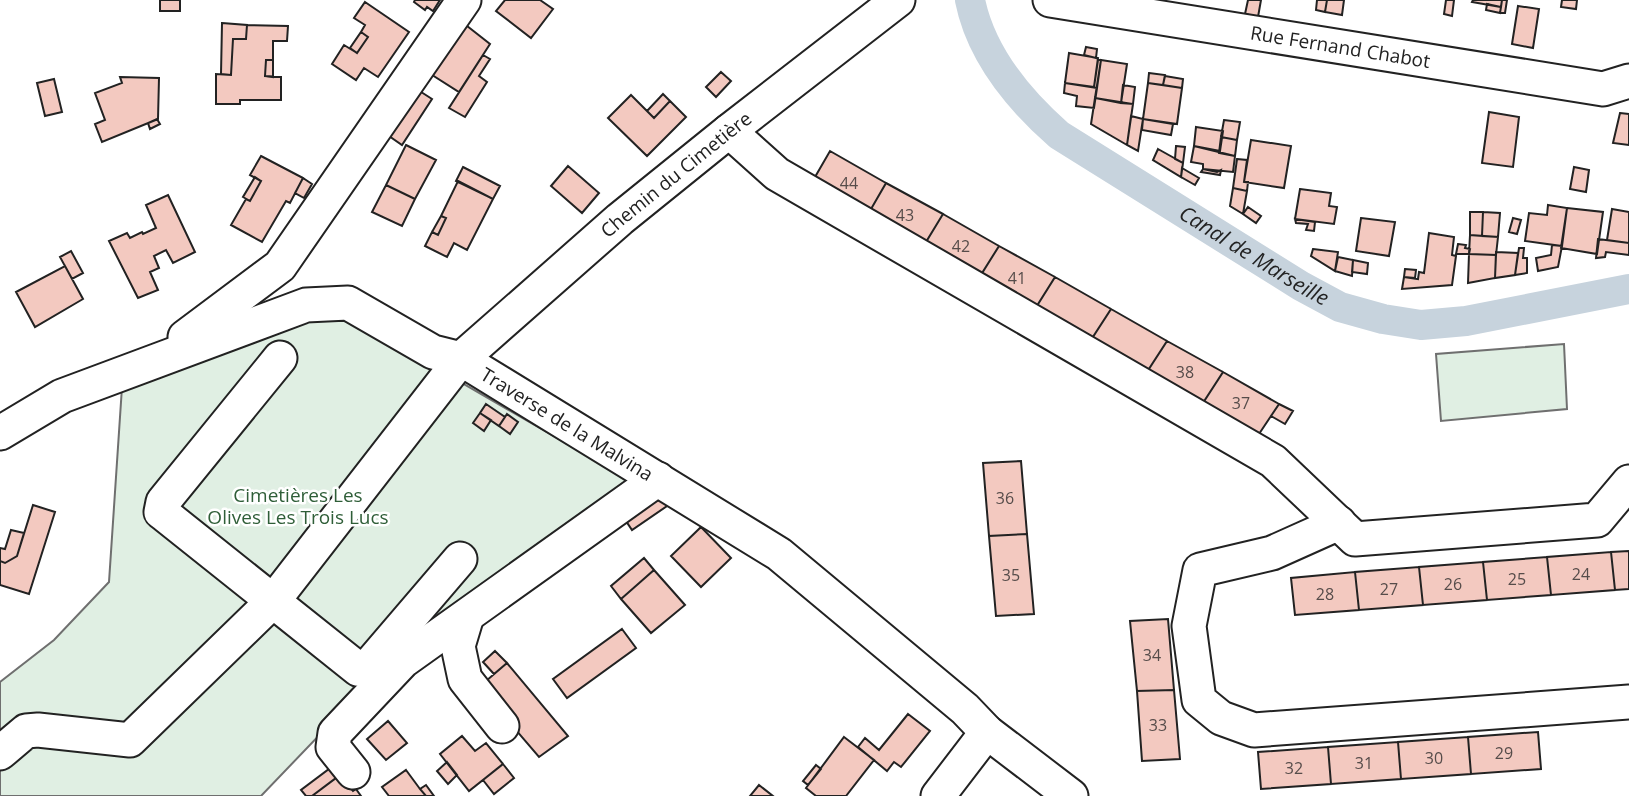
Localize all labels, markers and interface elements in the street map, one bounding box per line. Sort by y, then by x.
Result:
street label: Rue Fernand Chabot [1248,19,1432,74]
street label: Chemin du Cimetière [595,105,757,243]
house number: 44 [840,172,858,194]
water label: Canal de Marseille [1174,199,1334,311]
house number: 43 [896,204,914,226]
house number: 42 [952,235,970,257]
house number: 41 [1008,267,1026,289]
street label: Traverse de la Malvina [476,361,658,487]
house number: 38 [1176,361,1194,383]
house number: 37 [1232,392,1250,414]
park label: Cimetières Les Olives Les Trois Lucs [207,482,389,530]
house number: 36 [996,487,1014,509]
house number: 24 [1572,563,1590,585]
house number: 35 [1002,564,1020,586]
house number: 25 [1508,568,1526,590]
house number: 26 [1444,573,1462,595]
house number: 27 [1380,578,1398,600]
house number: 28 [1316,583,1334,605]
house number: 34 [1143,644,1161,666]
house number: 33 [1149,714,1167,736]
house number: 29 [1495,742,1513,764]
house number: 30 [1425,747,1443,769]
house number: 31 [1355,752,1373,774]
house number: 32 [1285,757,1303,779]

